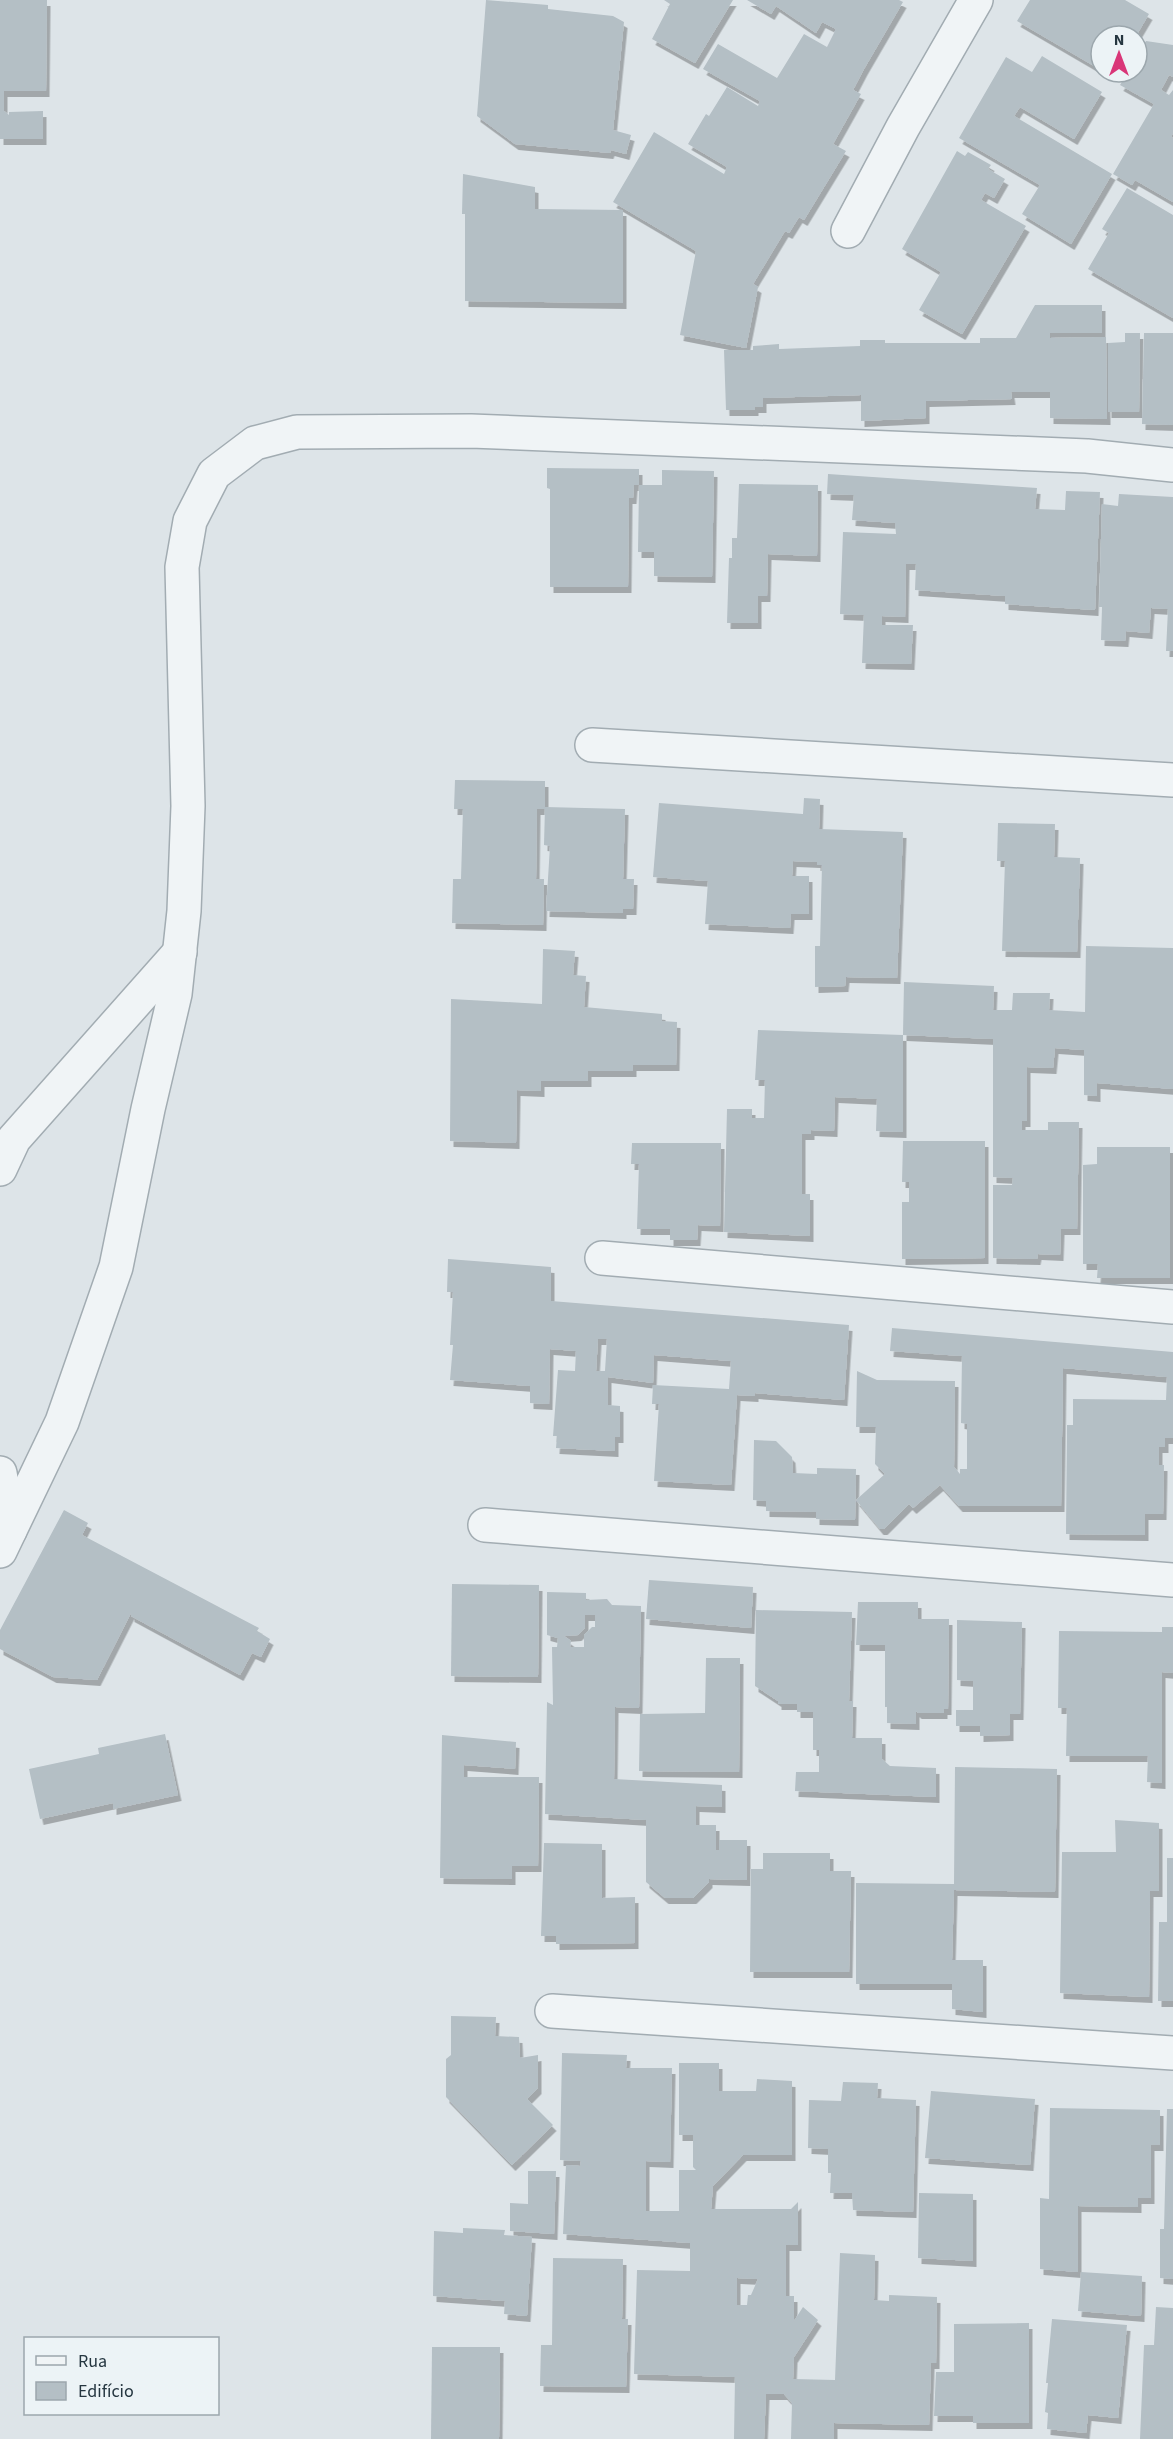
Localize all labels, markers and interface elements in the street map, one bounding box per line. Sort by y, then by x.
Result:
north arrow [1089,24,1149,84]
text: N [1114,29,1124,51]
legend [24,2337,219,2415]
text: Rua [78,2349,107,2374]
text: Edifício [78,2379,134,2404]

